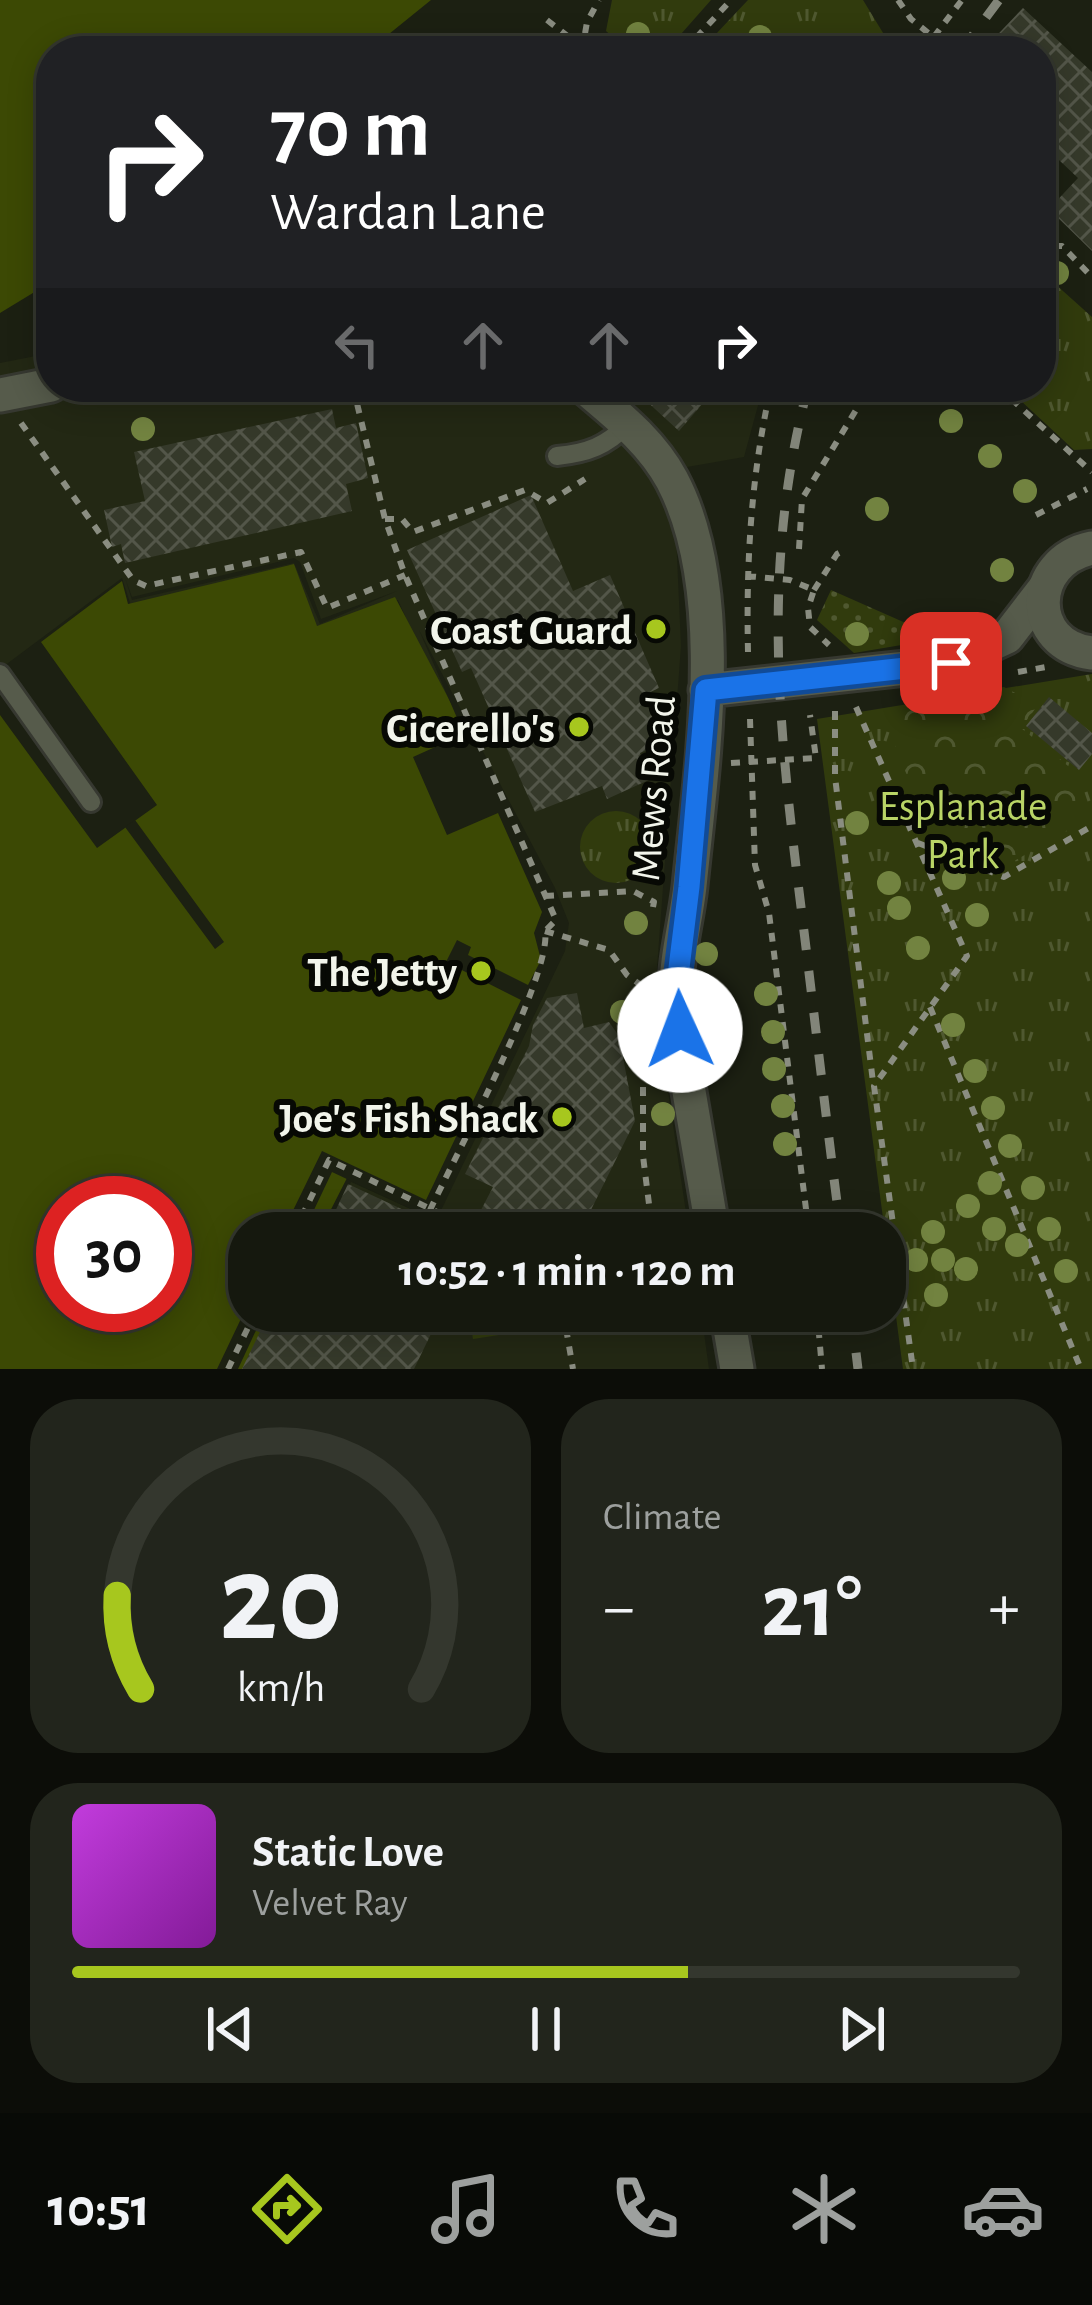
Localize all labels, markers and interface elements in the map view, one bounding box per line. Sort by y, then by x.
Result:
icon: right [72,84,228,240]
text: 70 m [270,88,431,172]
text: Wardan Lane [270,186,546,240]
icon: left [324,312,390,378]
icon: ahead [450,312,516,378]
icon: ahead [576,312,642,378]
icon: right [702,312,768,378]
place label: Coast Guard [430,610,632,652]
pin [900,612,1002,714]
marker: Coast Guard [643,616,669,642]
icon: arrive [918,630,984,696]
street label: Mews Road [625,694,683,883]
place label: Cicerello's [386,708,555,750]
marker: Cicerello's [566,714,592,740]
park label: Esplanade Park [879,786,1047,876]
place label: The Jetty [307,952,457,994]
marker: The Jetty [468,958,494,984]
position arrow [617,967,743,1093]
place label: Joe's Fish Shack [279,1098,538,1140]
marker: Joe's Fish Shack [549,1104,575,1130]
speed limit sign: 30 [36,1176,192,1332]
text: 10:52 · 1 min · 120 m [398,1249,736,1294]
text: Climate [603,1498,721,1537]
text: 20 [219,1538,342,1663]
text: 21° [761,1563,862,1653]
text: − [603,1575,635,1641]
text: + [988,1575,1020,1641]
text: km/h [236,1667,325,1710]
text: Static Love [252,1830,444,1875]
text: Velvet Ray [252,1884,408,1923]
icon: previous [197,1996,263,2062]
icon: pause [513,1996,579,2062]
icon: next [829,1996,895,2062]
icon: directions [245,2167,329,2251]
icon: music [424,2167,508,2251]
icon: phone [603,2167,687,2251]
icon: climate [782,2167,866,2251]
icon: car [961,2167,1045,2251]
text: 10:51 [47,2182,150,2236]

